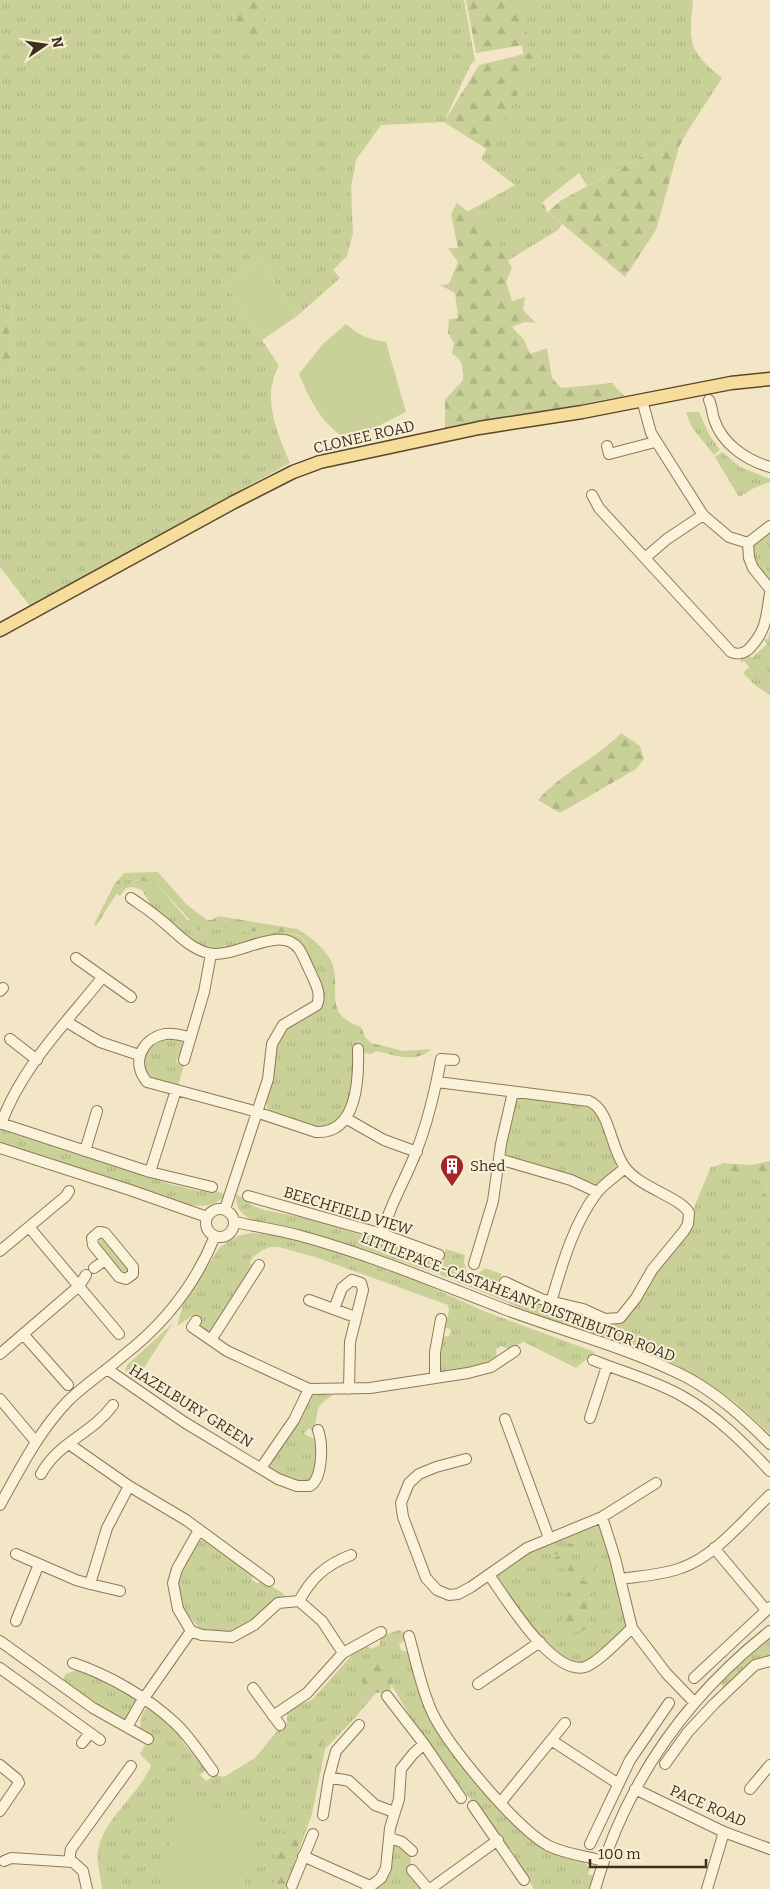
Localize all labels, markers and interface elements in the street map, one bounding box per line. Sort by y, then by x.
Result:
north arrow [20,20,70,70]
text: N [48,35,67,50]
street label: CLONEE ROAD [312,417,416,457]
building icon: Shed [439,1153,465,1187]
place label: Shed [470,1157,506,1175]
street label: BEECHFIELD VIEW [282,1183,415,1239]
street label: LITTLEPACE-CASTAHEANY DISTRIBUTOR ROAD [358,1229,678,1365]
street label: HAZELBURY GREEN [126,1361,256,1451]
street label: PACE ROAD [667,1781,749,1831]
scale bar [590,1836,706,1868]
text: 100 m [598,1845,641,1863]

